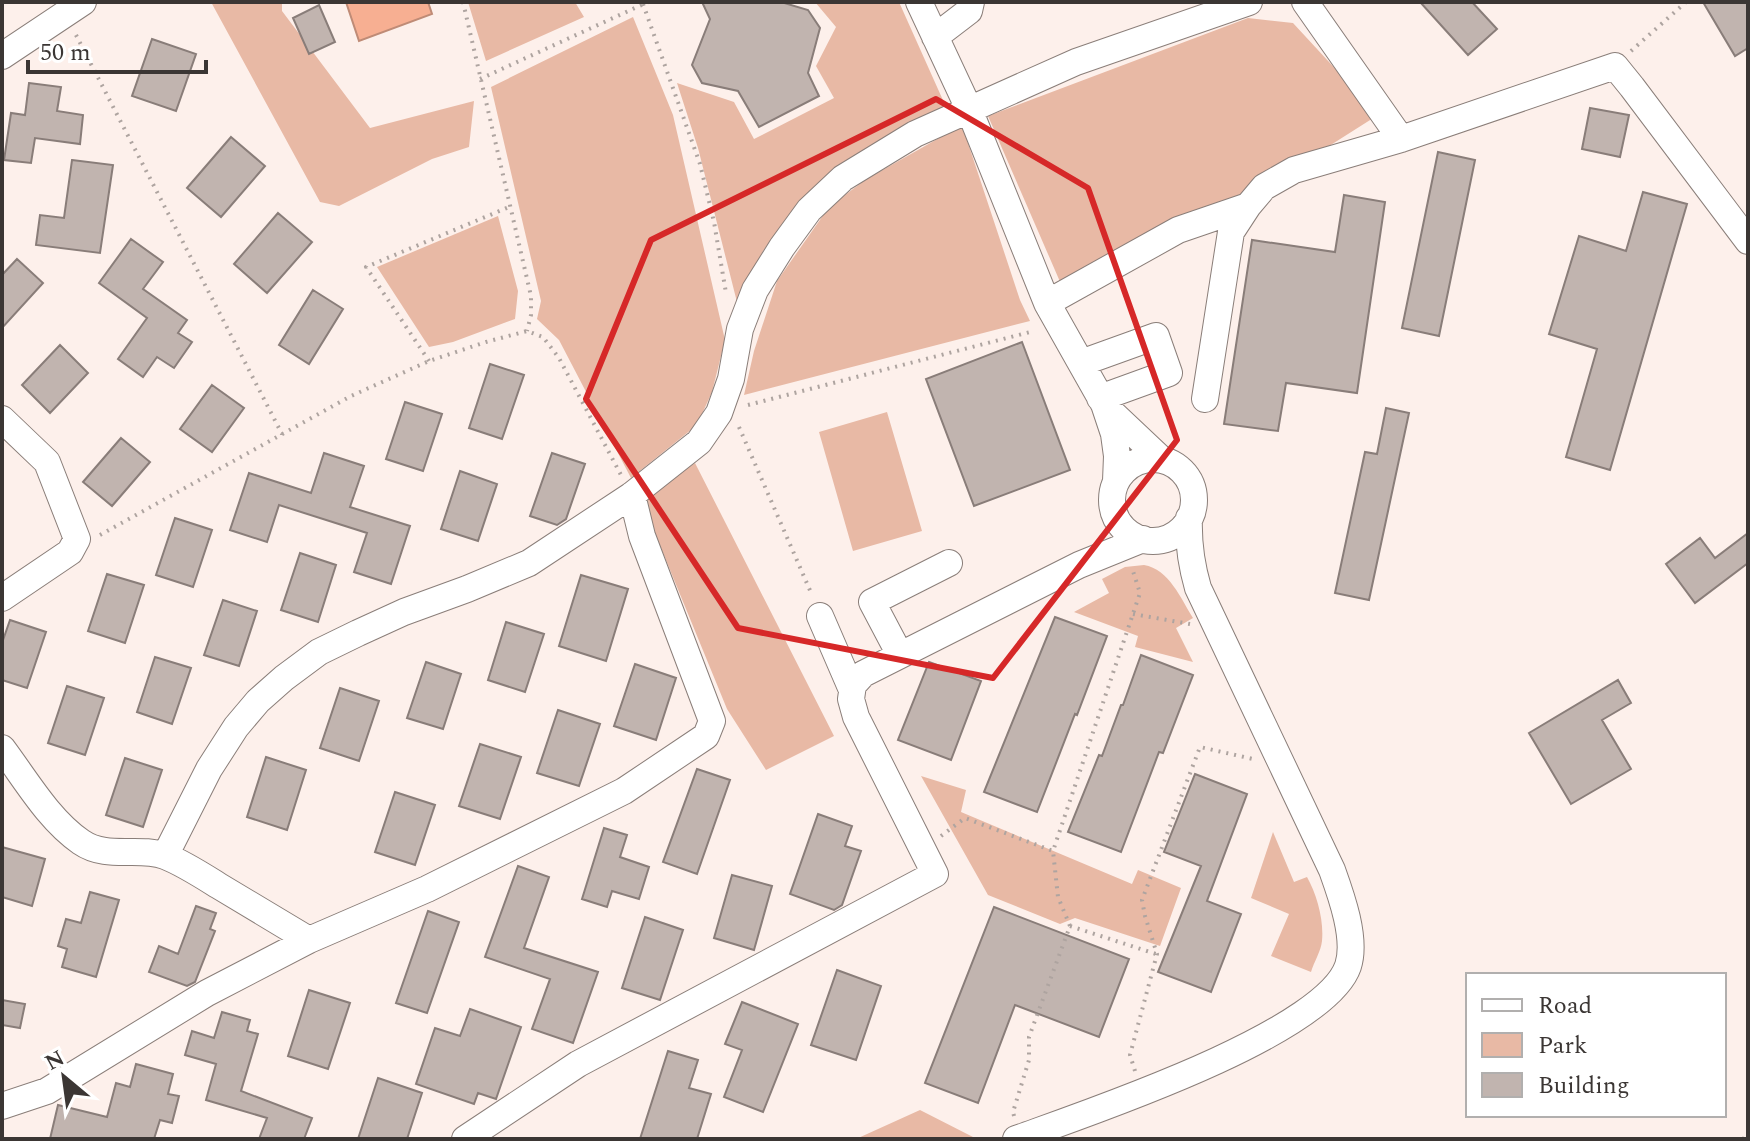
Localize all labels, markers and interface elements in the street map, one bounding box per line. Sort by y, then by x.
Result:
scale bar [28,24,206,74]
text: 50 m [40,35,91,71]
legend [1466,973,1726,1117]
text: Road [1538,988,1592,1024]
text: Park [1538,1028,1588,1064]
north arrow [24,1037,104,1117]
text: N [39,1042,71,1080]
text: Building [1538,1068,1630,1104]

